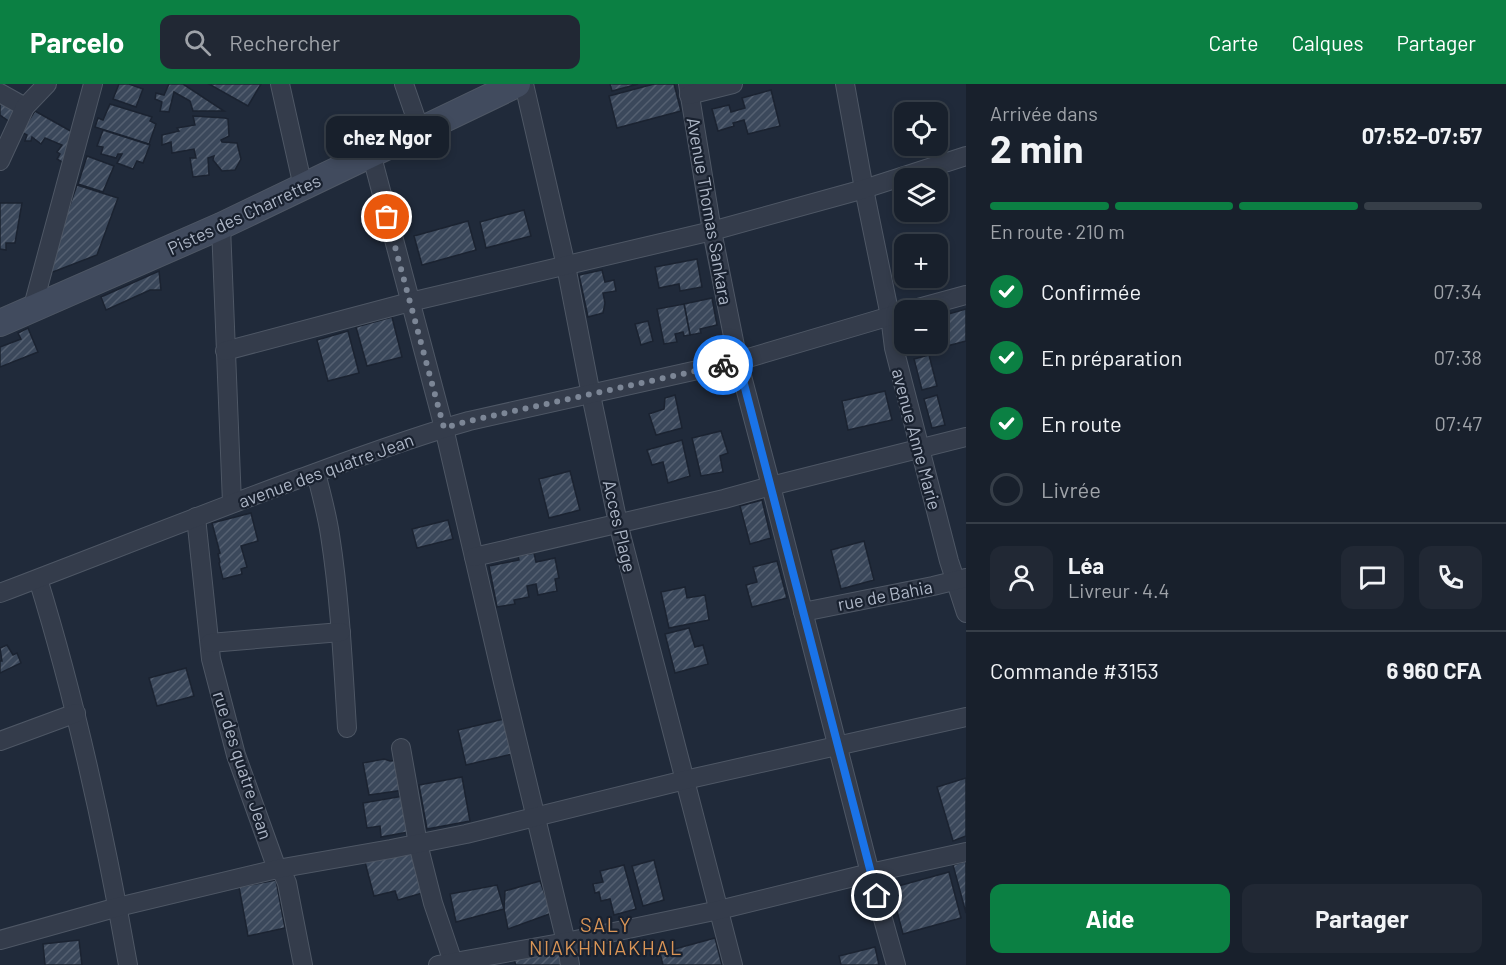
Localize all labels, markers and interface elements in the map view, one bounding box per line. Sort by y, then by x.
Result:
search box [160,15,580,69]
text: Parcelo [30,25,124,59]
icon: search [181,26,214,59]
text: Rechercher [229,29,340,55]
text: Carte [1209,30,1258,55]
text: Calques [1291,30,1364,55]
text: Partager [1397,30,1476,55]
text: Arrivée dans [990,101,1098,125]
map controls [894,102,948,354]
button: locate [894,102,948,156]
callout: chez Ngor [326,115,448,157]
street label: Avenue Thomas Sankara [683,116,737,306]
text: 07:52–07:57 [1362,122,1482,148]
text: 2 min [990,124,1083,171]
text: chez Ngor [343,125,432,149]
button: layers [894,168,948,222]
street label: Pistes des Charrettes [164,169,324,259]
pin [361,191,412,242]
icon: bag [370,200,403,233]
text: En route · 210 m [990,219,1125,243]
button: + [894,234,948,288]
icon: check [990,275,1023,308]
text: Confirmée [1041,278,1141,304]
text: 07:34 [1433,279,1482,303]
button: − [894,300,948,354]
courier [693,335,753,395]
icon: check [990,341,1023,374]
text: En préparation [1041,344,1182,370]
text: 07:38 [1434,345,1482,369]
icon: bike [707,349,740,382]
street label: avenue Anne Marie [888,366,946,512]
icon: check [990,407,1023,440]
text: En route [1041,410,1122,436]
text: 07:47 [1435,411,1482,435]
street label: avenue des quatre Jean [235,428,417,512]
text: Livrée [1041,476,1101,502]
street label: Acces Plage [599,478,641,574]
button: person [990,546,1053,609]
button: chat [1341,546,1404,609]
button: phone [1419,546,1482,609]
text: Léa [1068,552,1104,578]
street label: rue de Bahia [836,575,934,615]
text: Livreur · 4.4 [1068,578,1170,602]
text: Commande #3153 [990,657,1159,683]
text: 6 960 CFA [1387,657,1482,683]
street label: rue des quatre Jean [209,688,277,842]
pin [851,870,902,921]
icon: home [860,879,893,912]
button: Aide [990,884,1230,953]
button: Partager [1242,884,1482,953]
district label: SALY NIAKHNIAKHAL [529,912,683,959]

